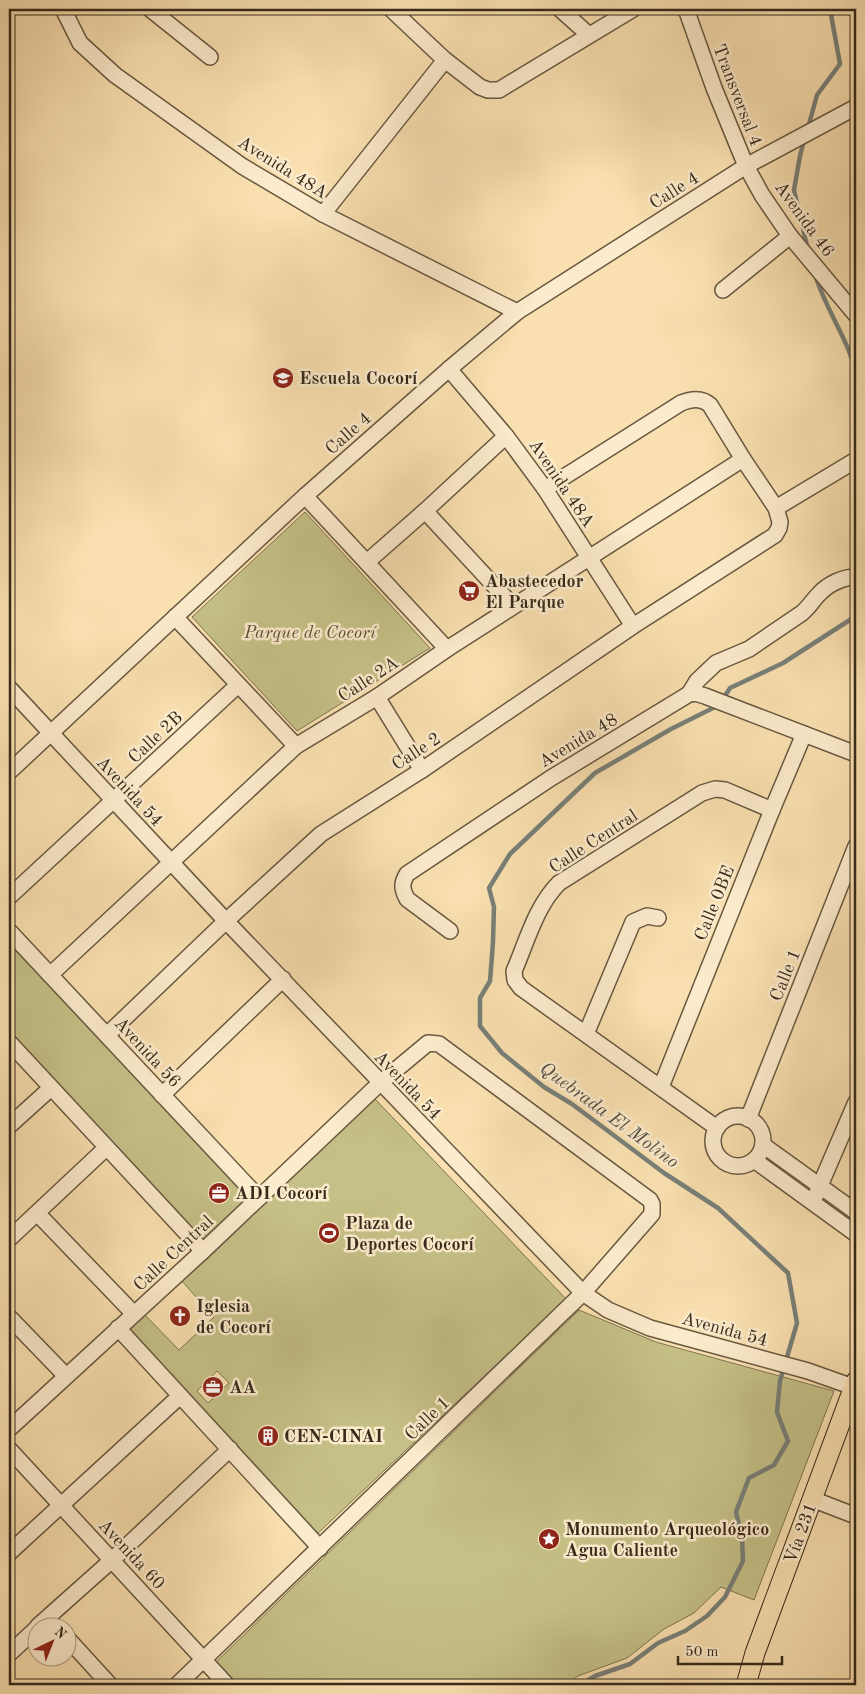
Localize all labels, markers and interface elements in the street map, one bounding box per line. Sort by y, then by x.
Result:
street label: Transversal 4 [709,42,765,149]
street label: Avenida 48A [234,133,331,203]
street label: Calle 4 [647,169,702,213]
street label: Avenida 46 [771,179,837,261]
school or university icon: Escuela Cocorí [271,366,295,390]
place label: Escuela Cocorí [299,370,418,388]
street label: Calle 4 [322,409,375,458]
street label: Avenida 48A [525,436,597,531]
place label: Abastecedor El Parque [485,573,584,612]
supermarket icon: Abastecedor El Parque [457,579,481,603]
park label: Parque de Cocorí [243,624,378,642]
street label: Calle 2A [335,654,402,706]
street label: Calle 2B [125,708,186,767]
street label: Avenida 48 [536,710,621,771]
street label: Calle 2 [389,729,444,774]
street label: Avenida 54 [93,753,166,830]
street label: Calle Central [546,807,641,877]
street label: Calle 0BE [692,863,738,944]
street label: Calle 1 [767,947,804,1004]
street label: Avenida 56 [111,1014,184,1091]
street label: Avenida 54 [370,1048,444,1124]
water label: Quebrada El Molino [536,1059,682,1173]
office icon: ADI Cocorí [207,1181,231,1205]
place label: ADI Cocorí [235,1185,328,1203]
street label: Calle Central [130,1212,217,1295]
place label: Plaza de Deportes Cocorí [345,1215,474,1254]
sports icon: Plaza de Deportes Cocorí [317,1221,341,1245]
place label: Iglesia de Cocorí [196,1298,271,1337]
church icon: Iglesia de Cocorí [168,1304,192,1328]
street label: Avenida 54 [680,1310,770,1350]
office icon: AA [201,1375,225,1399]
place label: AA [229,1379,257,1397]
street label: Calle 1 [402,1393,454,1444]
building icon: CEN-CINAI [256,1424,280,1448]
place label: CEN-CINAI [284,1428,383,1446]
street label: Vía 231 [782,1501,820,1566]
street label: Avenida 60 [95,1516,168,1593]
place label: Monumento Arqueológico Agua Caliente [565,1521,769,1560]
place icon: Monumento Arqueológico Agua Caliente [537,1527,561,1551]
north arrow [28,1616,78,1666]
text: N [51,1624,69,1642]
scale bar [678,1634,781,1666]
text: 50 m [685,1645,719,1660]

